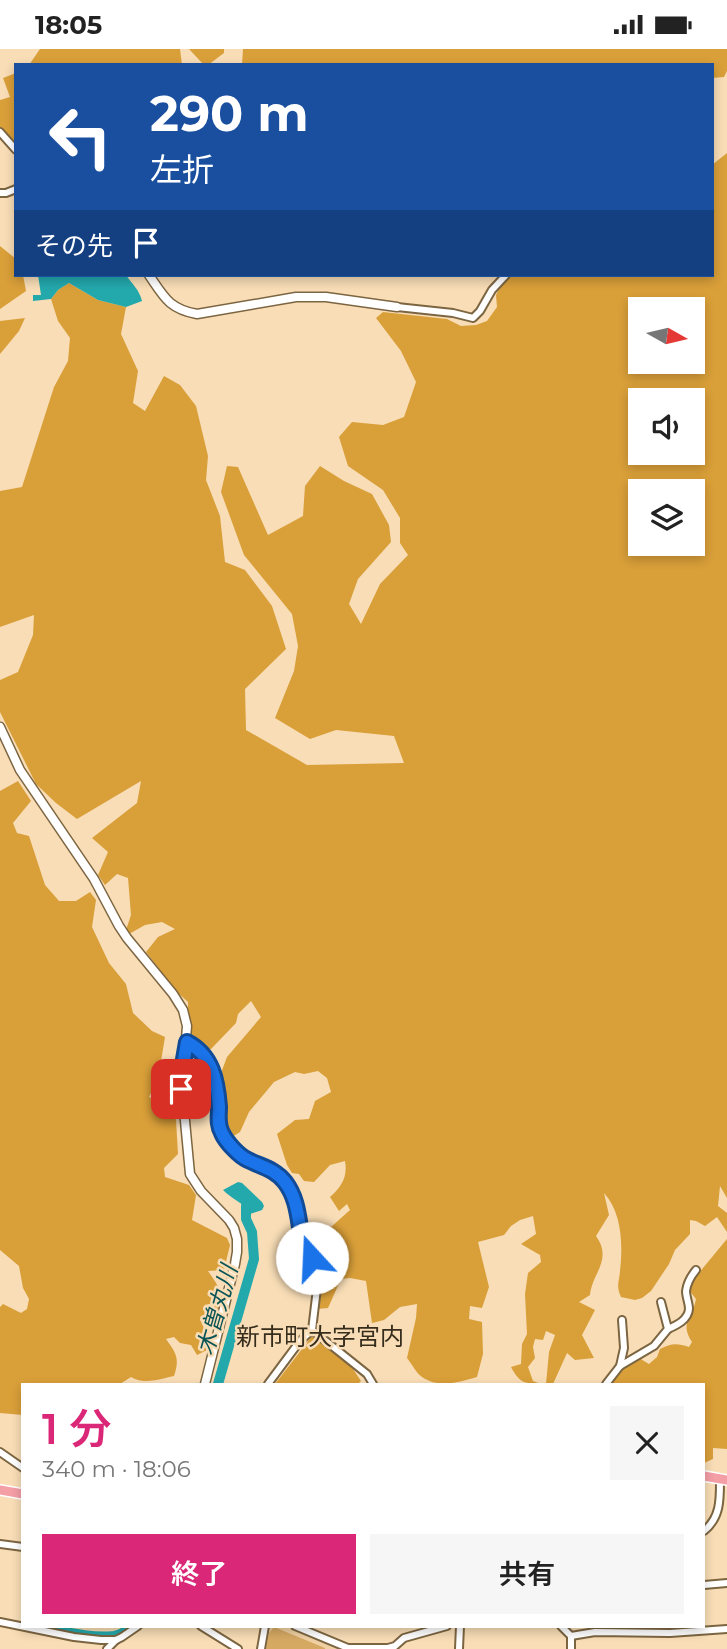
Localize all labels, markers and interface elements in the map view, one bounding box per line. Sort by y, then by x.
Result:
text: 18:05 [35,9,102,41]
text: 290 m [150,84,309,143]
icon: left [35,91,126,182]
text: 左折 [150,150,214,189]
icon: arrive [127,224,165,262]
text: その先 [35,230,113,262]
north arrow [628,297,705,375]
map controls [628,297,705,556]
button: sound [628,388,705,465]
button: layers [628,479,705,556]
pin [151,1059,211,1119]
icon: arrive [162,1070,200,1108]
position arrow [275,1221,349,1295]
water label: 木曽丸川 [191,1259,244,1358]
district label: 新市町大字宮内 [236,1322,404,1351]
text: 1 分 [42,1403,112,1455]
button: close [610,1406,684,1480]
text: 340 m · 18:06 [42,1455,191,1483]
button: 終了 [42,1534,356,1614]
button: 共有 [370,1534,684,1614]

